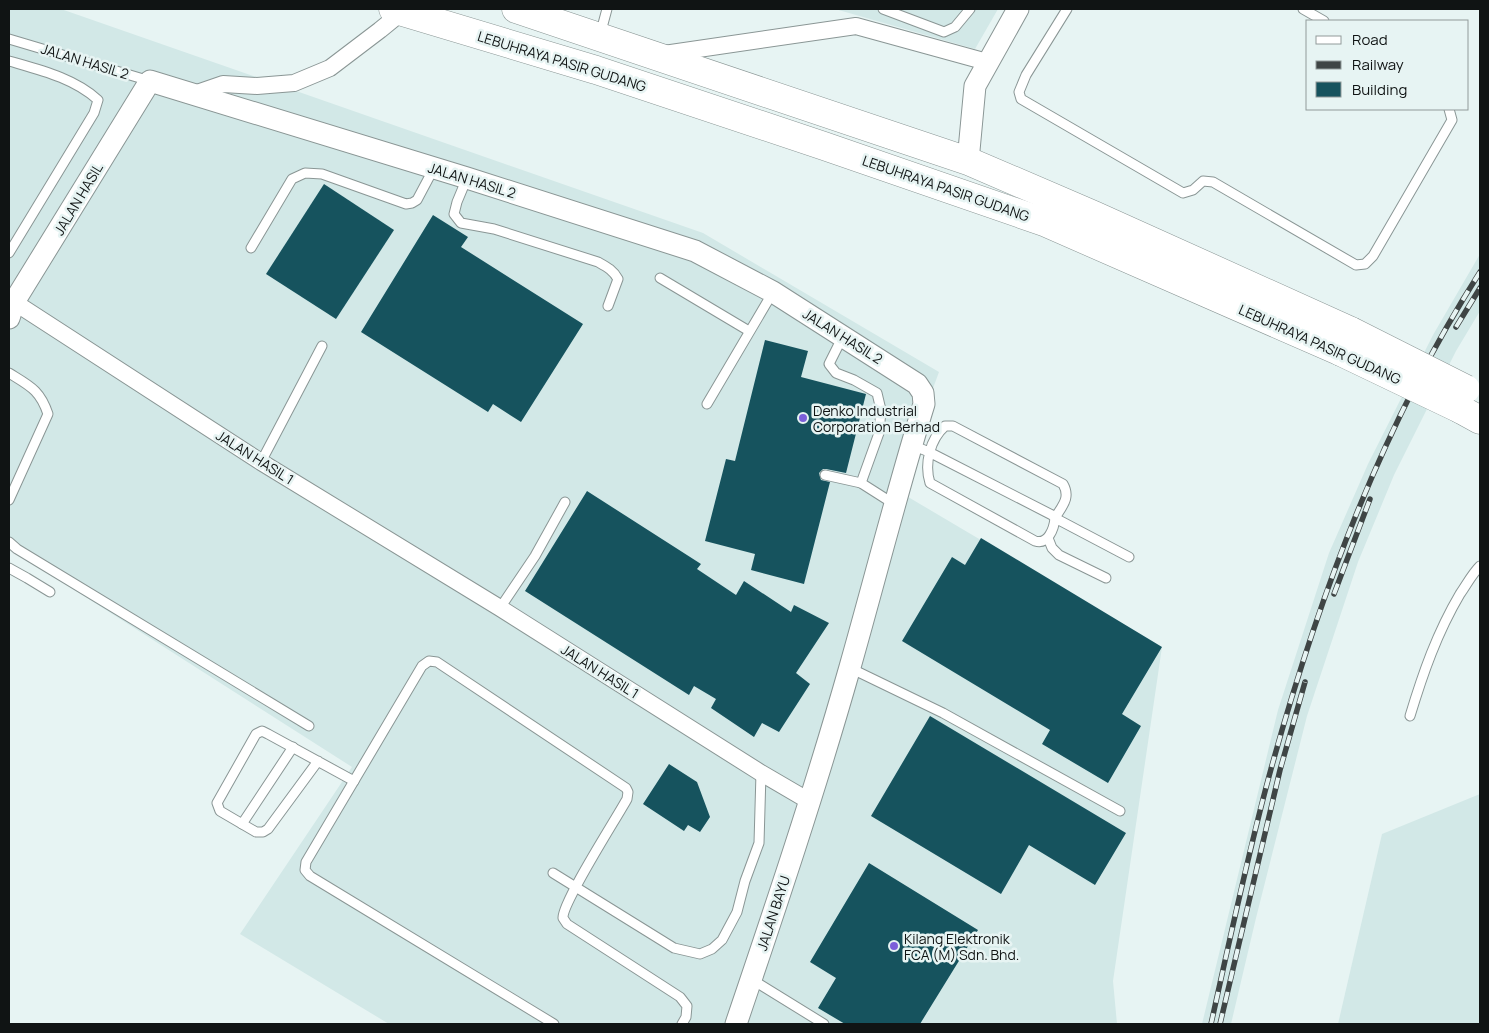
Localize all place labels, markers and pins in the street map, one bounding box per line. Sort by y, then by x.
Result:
place label: Denko Industrial Corporation Berhad [813,401,940,436]
marker: Denko Industrial Corporation Berhad [797,412,809,424]
place label: Kilang Elektronik FCA (M) Sdn. Bhd. [904,929,1019,964]
marker: Kilang Elektronik FCA (M) Sdn. Bhd. [888,940,900,952]

